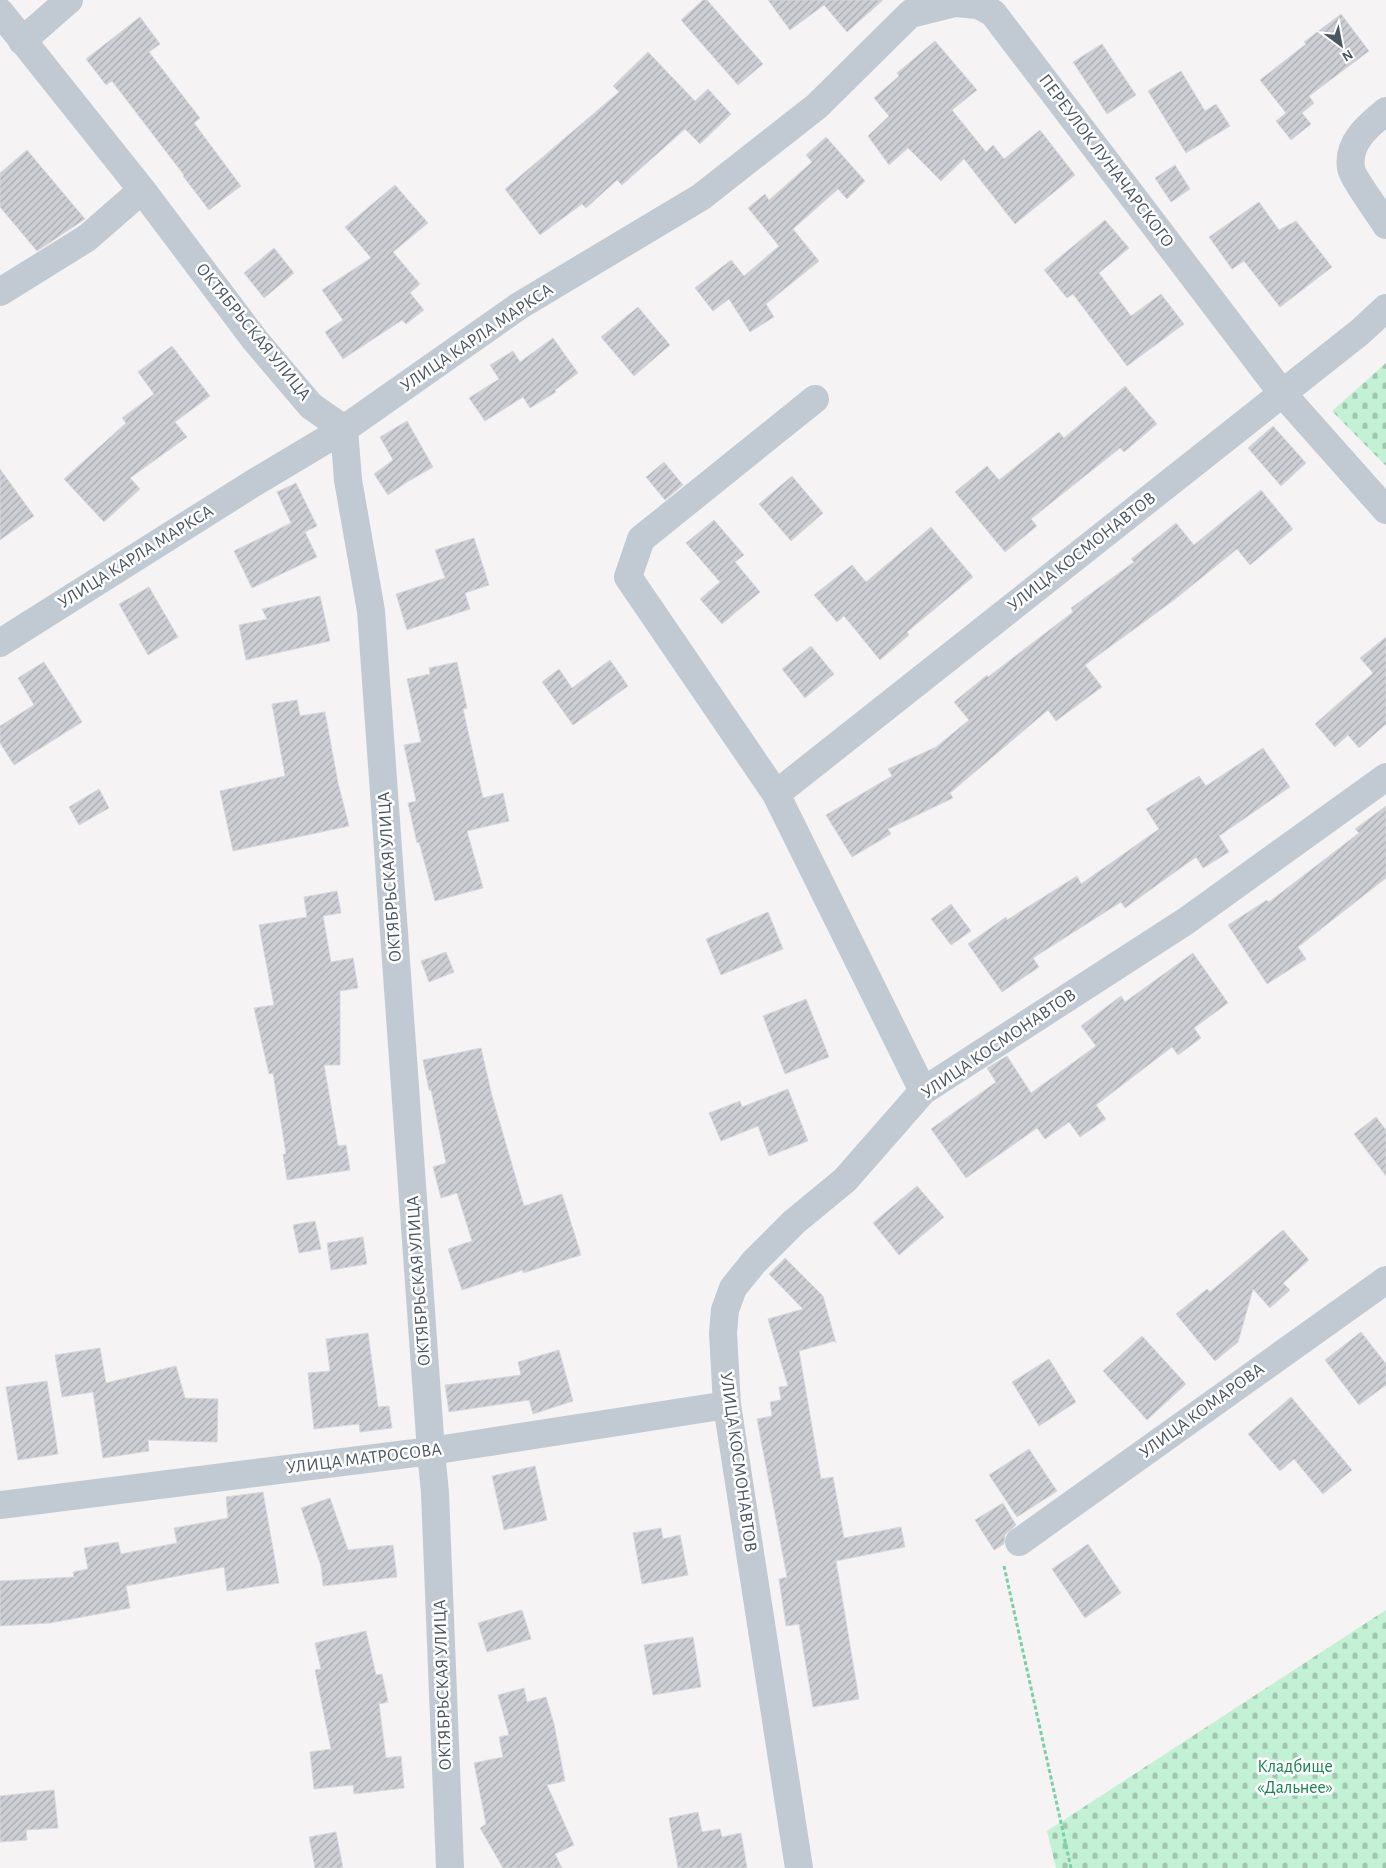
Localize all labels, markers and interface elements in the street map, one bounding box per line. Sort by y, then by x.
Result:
north arrow [1316,20,1366,70]
text: N [1340,47,1355,64]
street label: ПЕРЕУЛОК ЛУНАЧАРСКОГО [1035,71,1177,251]
street label: ОКТЯБРЬСКАЯ УЛИЦА [192,260,314,404]
street label: УЛИЦА КАРЛА МАРКСА [398,280,557,396]
street label: УЛИЦА КОСМОНАВТОВ [1005,489,1159,615]
street label: УЛИЦА КАРЛА МАРКСА [55,502,217,612]
street label: ОКТЯБРЬСКАЯ УЛИЦА [375,791,405,963]
street label: УЛИЦА КОСМОНАВТОВ [919,986,1079,1102]
street label: ОКТЯБРЬСКАЯ УЛИЦА [404,1195,434,1367]
street label: УЛИЦА КОМАРОВА [1136,1360,1268,1462]
street label: УЛИЦА КОСМОНАВТОВ [716,1371,760,1553]
street label: УЛИЦА МАТРОСОВА [285,1440,443,1477]
street label: ОКТЯБРЬСКАЯ УЛИЦА [431,1599,455,1771]
park label: Кладбище «Дальнее» [1257,1757,1333,1797]

